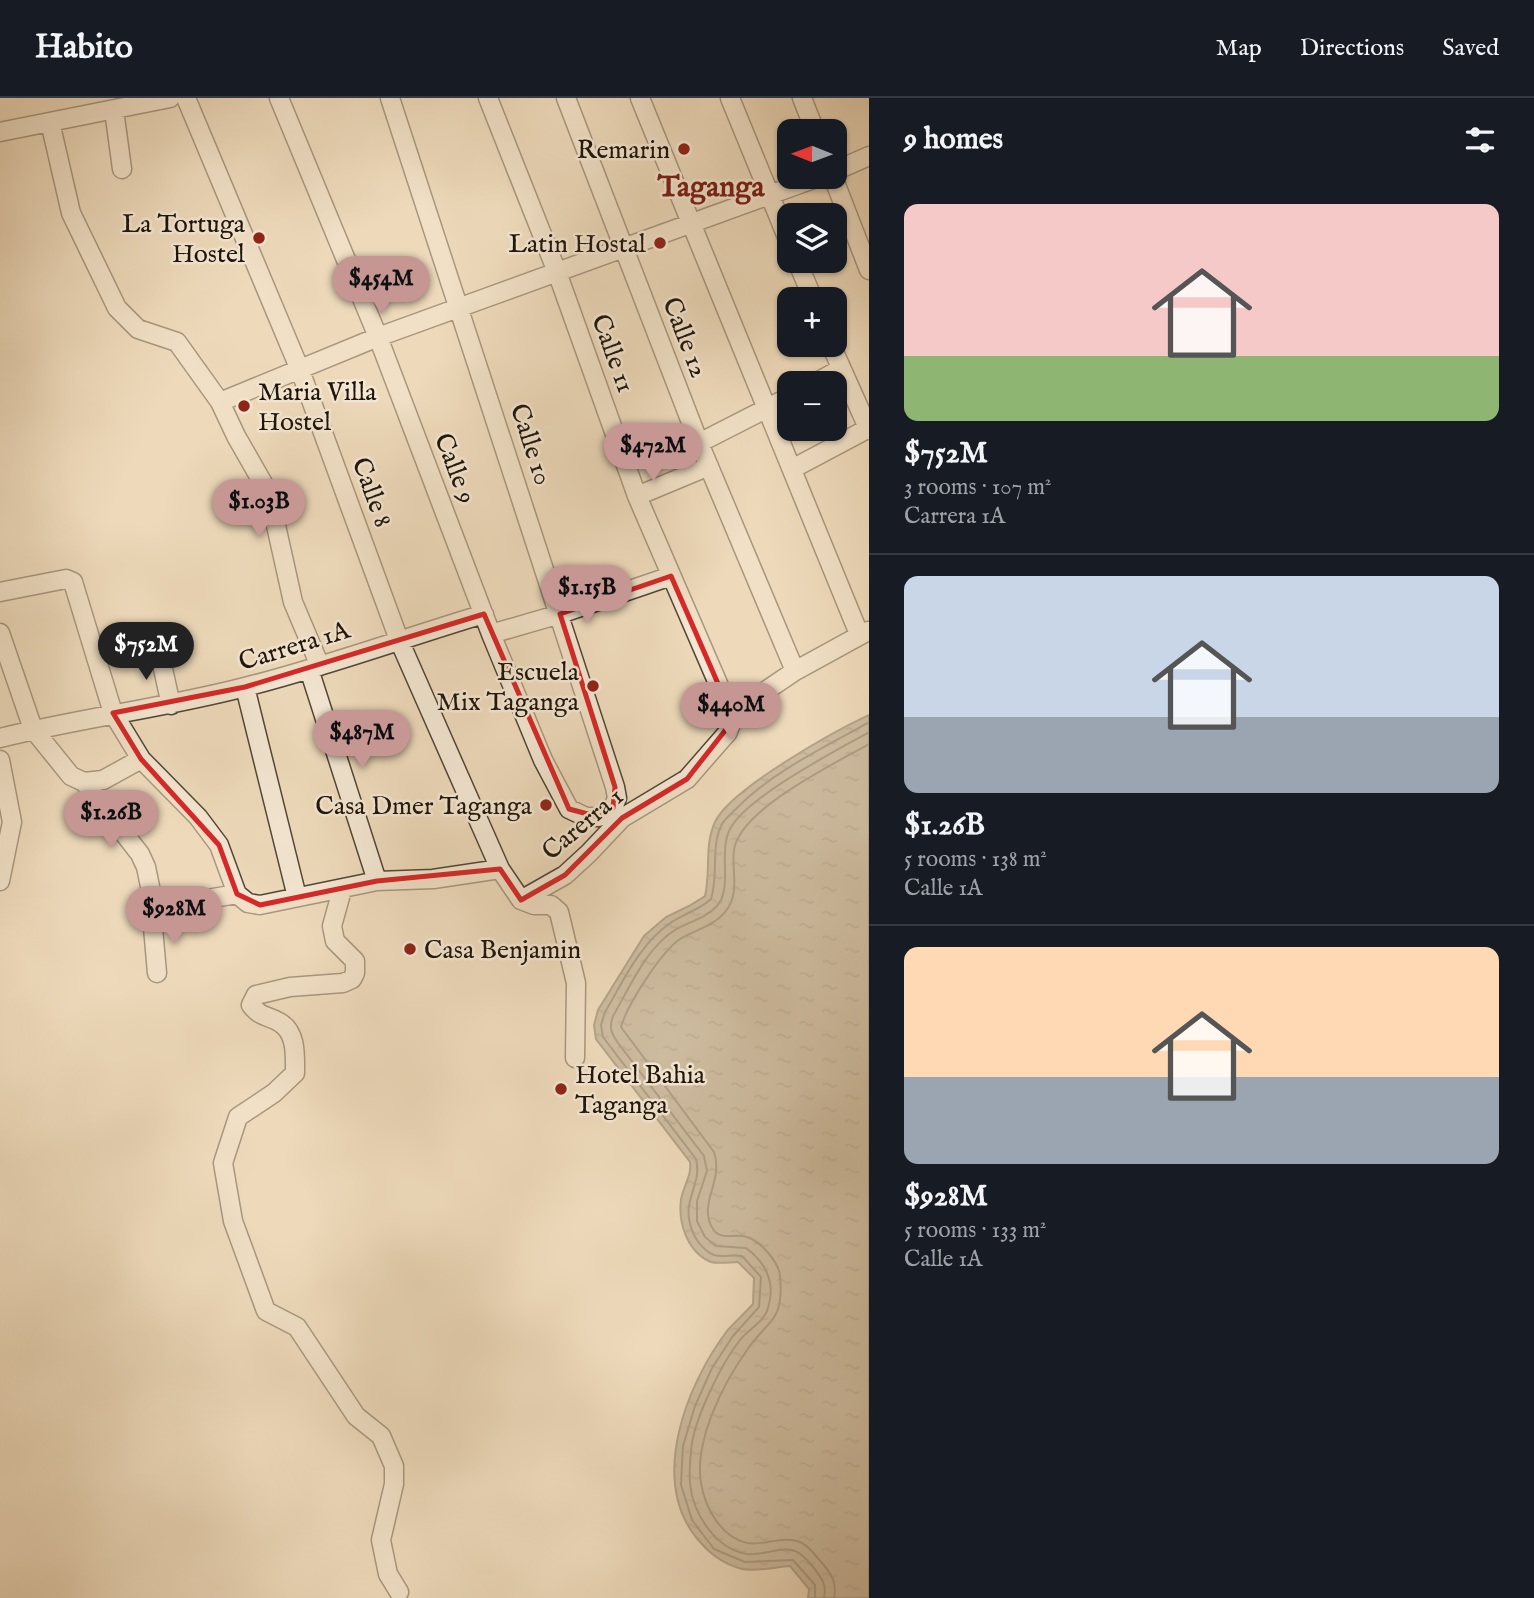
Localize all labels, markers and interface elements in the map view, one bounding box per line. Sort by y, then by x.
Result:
text: Habito [35,27,133,69]
text: Map [1216,33,1262,64]
text: Directions [1300,33,1404,64]
text: Saved [1442,33,1499,64]
north arrow [777,119,847,189]
map controls [777,119,847,441]
text: 9 homes [904,121,1003,159]
icon: filters [1461,121,1499,159]
place label: Remarin [577,134,670,167]
marker: Remarin [676,141,692,157]
district label: Taganga [656,169,766,207]
button: layers [777,203,847,273]
place label: La Tortuga Hostel [122,208,246,271]
place label: Latin Hostal [509,228,647,261]
marker: La Tortuga Hostel [251,230,267,246]
marker: Latin Hostal [652,235,668,251]
icon: home [1139,250,1265,376]
pin: $454M [332,256,430,316]
text: $454M [348,264,414,293]
button: + [777,287,847,357]
street label: Calle 12 [654,293,715,382]
street label: Calle 11 [583,310,642,397]
button: − [777,371,847,441]
place label: Maria Villa Hostel [258,376,377,439]
marker: Maria Villa Hostel [236,398,252,414]
street label: Calle 10 [502,399,559,489]
pin: $472M [604,424,702,483]
street label: Calle 9 [426,429,483,508]
text: $472M [620,431,686,460]
text: $752M [904,435,988,473]
street label: Calle 8 [344,453,399,532]
text: 3 rooms · 107 m² [904,473,1052,502]
pin: $1.03B [202,480,316,539]
text: $1.03B [228,487,290,516]
text: Carrera 1A [904,502,1005,531]
pin: $1.15B [530,566,644,625]
text: $1.15B [558,573,616,602]
street label: Carrera 1A [235,613,355,679]
pin: $752M [97,622,195,682]
icon: home [1139,622,1265,748]
text: $752M [114,630,178,659]
place label: Escuela Mix Taganga [437,656,580,719]
marker: Escuela Mix Taganga [585,678,601,694]
pin: $440M [682,682,780,742]
text: $440M [697,690,765,719]
pin: $487M [313,710,411,770]
text: $487M [329,718,395,747]
street label: Carerra 1 [535,780,631,868]
pin: $1.26B [54,790,168,850]
place label: Casa Dmer Taganga [315,790,533,823]
marker: Casa Dmer Taganga [538,797,554,813]
text: $1.26B [80,798,142,827]
text: $1.26B [904,807,985,845]
text: 5 rooms · 138 m² [904,845,1047,874]
text: Calle 1A [904,874,983,903]
pin: $928M [125,886,223,946]
text: $928M [142,894,206,923]
place label: Casa Benjamin [424,934,581,967]
marker: Casa Benjamin [402,941,418,957]
icon: home [1139,993,1265,1119]
place label: Hotel Bahia Taganga [575,1059,706,1122]
marker: Hotel Bahia Taganga [553,1081,569,1097]
text: $928M [904,1178,988,1216]
text: 5 rooms · 133 m² [904,1216,1047,1245]
text: Calle 1A [904,1245,983,1274]

